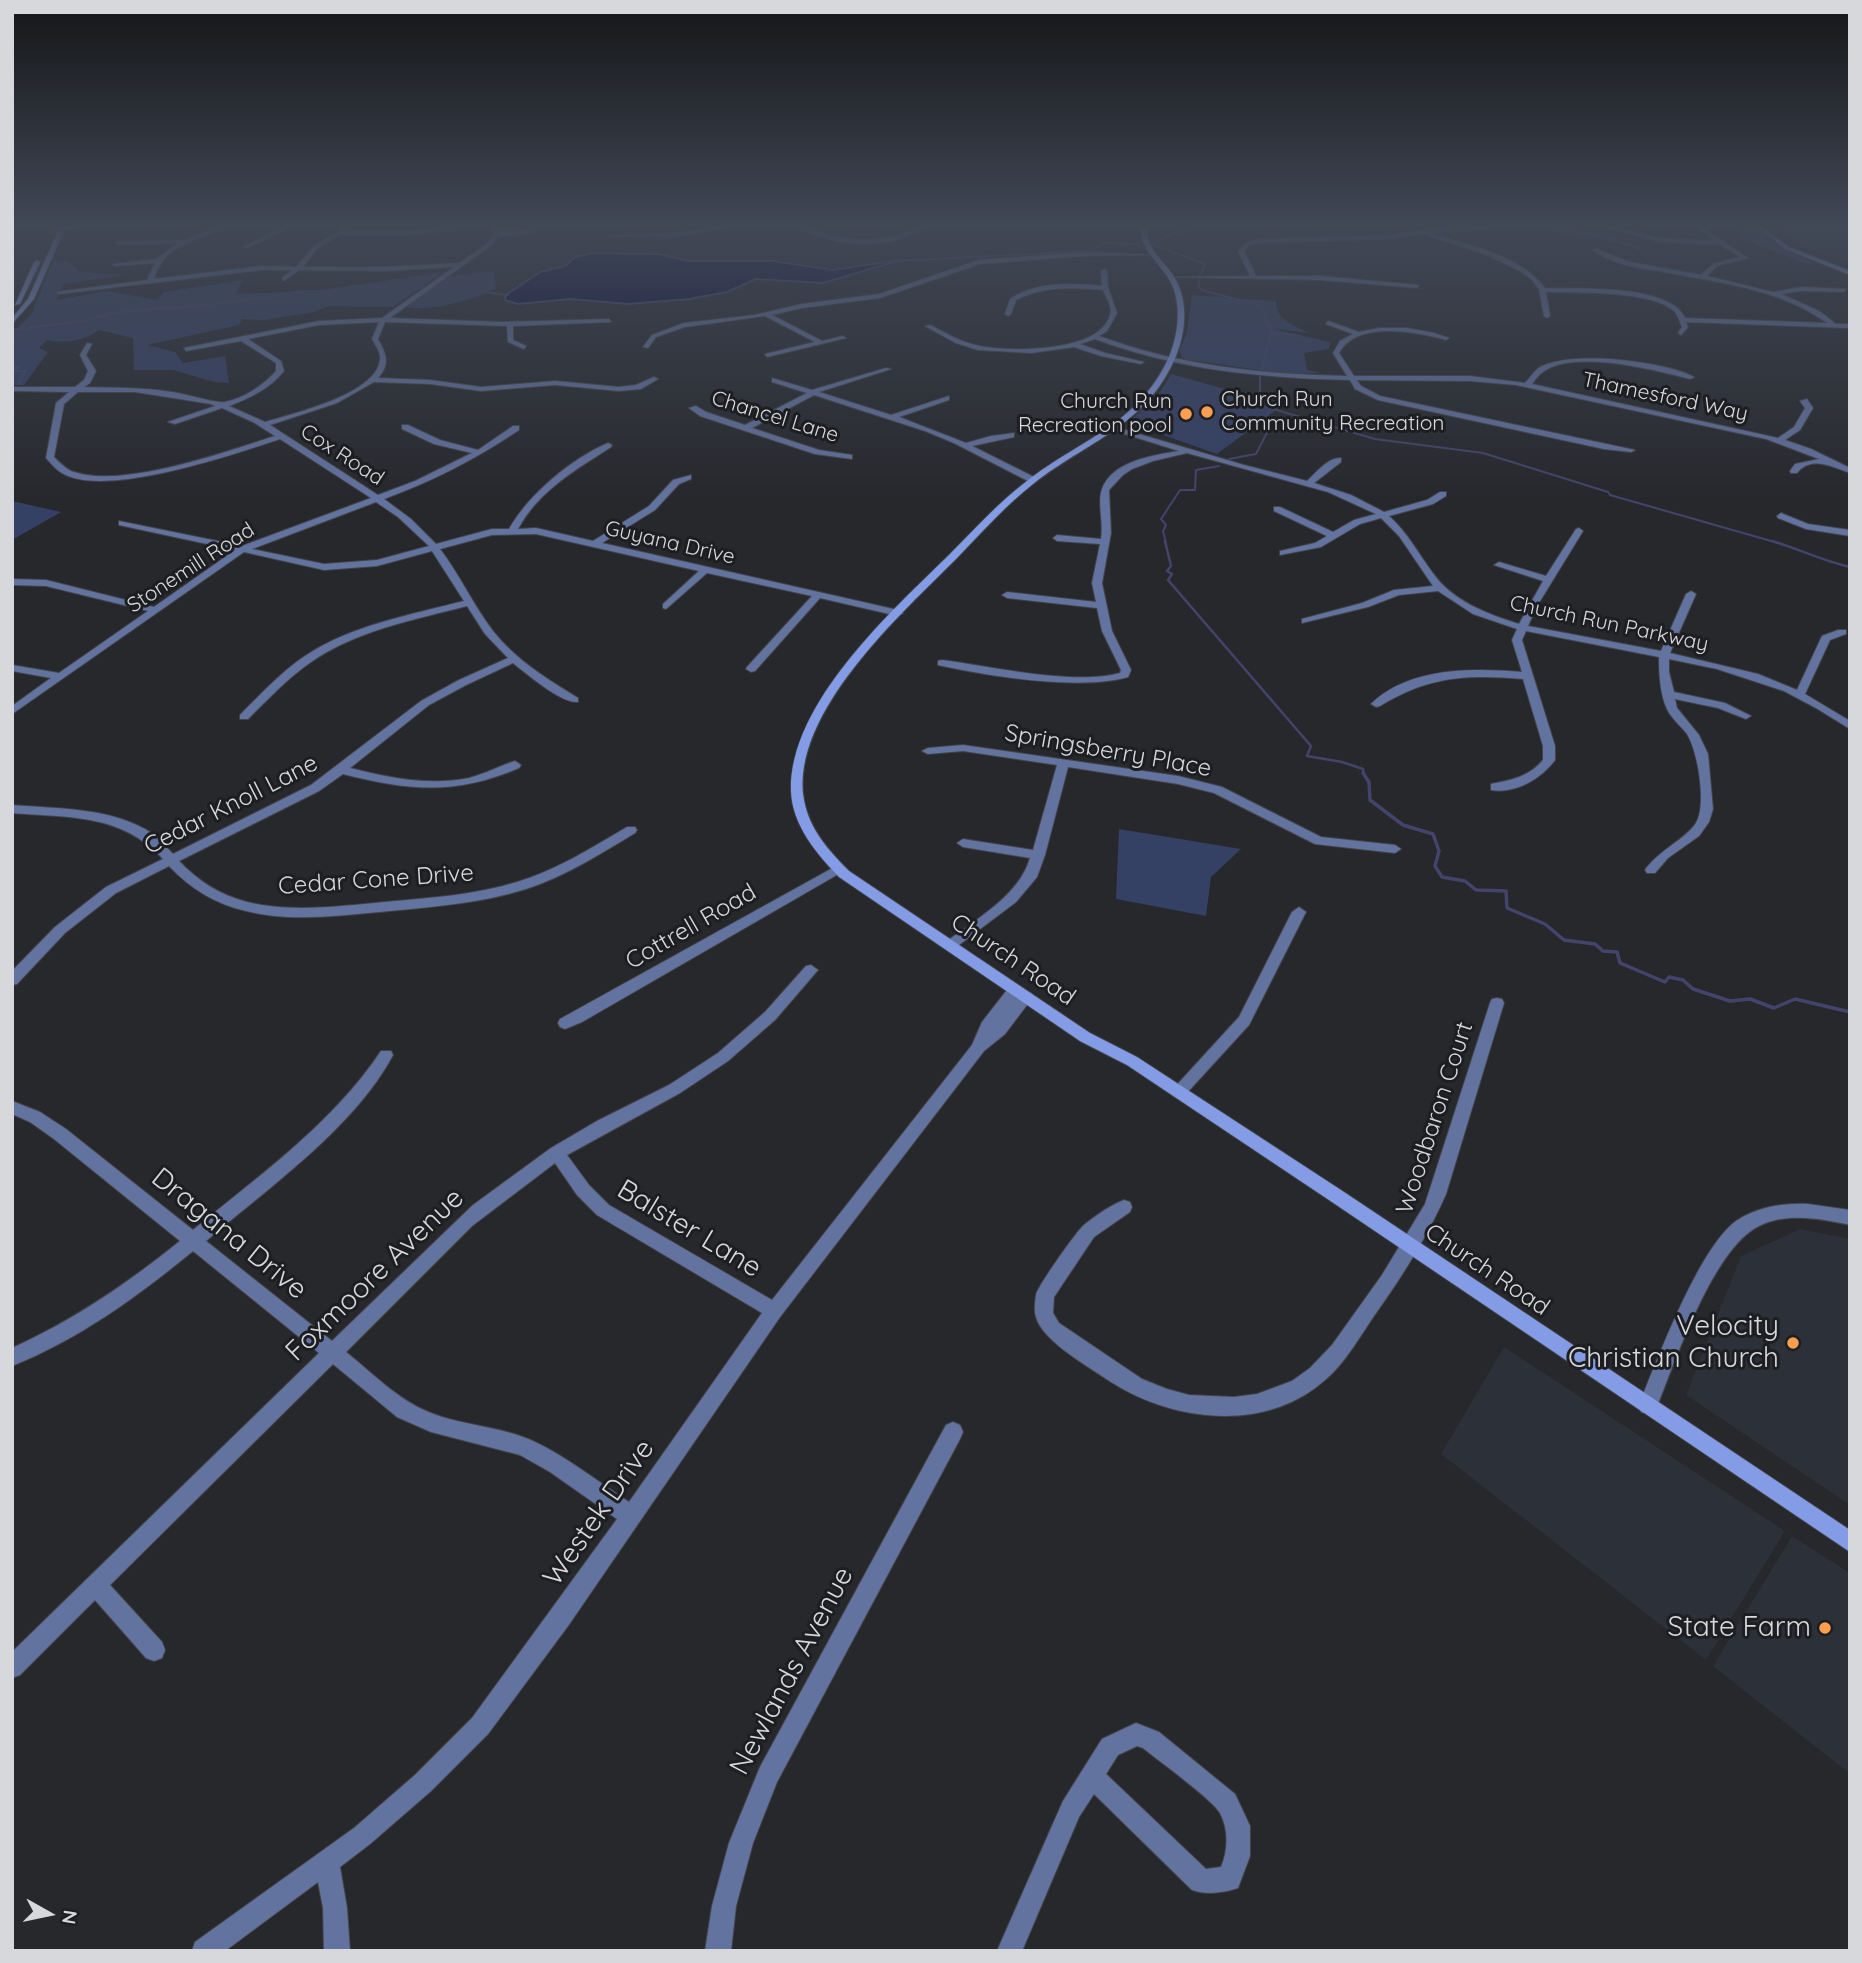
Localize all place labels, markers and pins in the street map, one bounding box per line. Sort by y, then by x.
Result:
place label: Church Run Community Recreation [1221,387,1445,437]
place label: Church Run Recreation pool [1018,389,1172,439]
marker: Church Run Community Recreation [1199,404,1215,420]
marker: Church Run Recreation pool [1178,406,1194,422]
place label: Velocity Christian Church [1568,1310,1779,1376]
marker: Velocity Christian Church [1785,1335,1801,1351]
place label: State Farm [1667,1611,1811,1645]
marker: State Farm [1817,1620,1833,1636]

